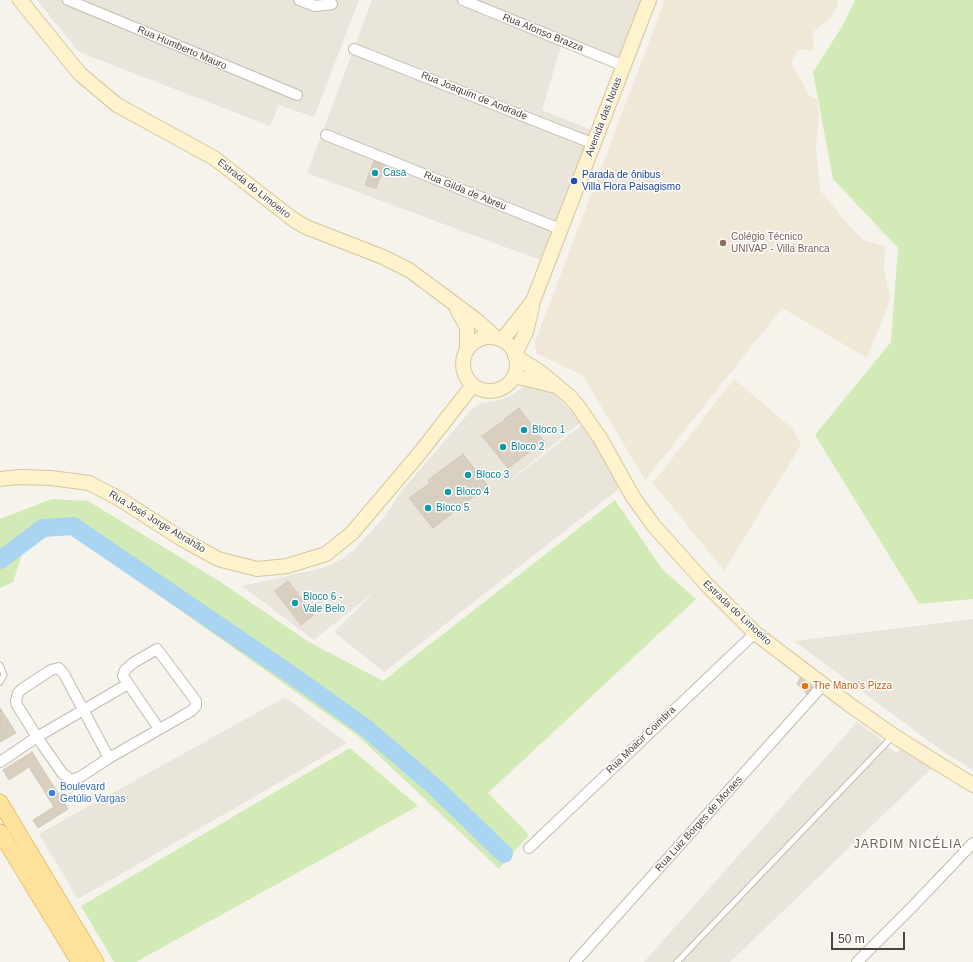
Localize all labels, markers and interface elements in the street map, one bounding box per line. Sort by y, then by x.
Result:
street label: Rua Afonso Brazza [501,11,585,55]
street label: Rua Humberto Mauro [135,24,229,72]
street label: Rua Joaquim de Andrade [419,69,529,123]
street label: Avenida das Notas [583,76,625,158]
street label: Estrada do Limoeiro [215,157,293,221]
place label: Casa [383,167,406,179]
marker: Casa [370,168,380,178]
street label: Rua Gilda de Abreu [422,169,508,213]
place label: Parada de ônibus Villa Flora Paisagismo [582,169,681,192]
marker: Parada de ônibus Villa Flora Paisagismo [569,176,579,186]
place label: Colégio Técnico UNIVAP - Villa Branca [731,231,830,254]
marker: Colégio Técnico UNIVAP - Villa Branca [718,238,728,248]
place label: Bloco 1 [532,424,565,436]
marker: Bloco 1 [519,425,529,435]
place label: Bloco 2 [511,441,544,453]
marker: Bloco 2 [498,442,508,452]
place label: Bloco 3 [476,469,509,481]
marker: Bloco 3 [463,470,473,480]
place label: Bloco 4 [456,486,489,498]
marker: Bloco 4 [443,487,453,497]
street label: Rua José Jorge Abrahão [106,488,208,556]
place label: Bloco 5 [436,502,469,514]
marker: Bloco 5 [423,503,433,513]
street label: Estrada do Limoeiro [700,578,774,648]
place label: Bloco 6 - Vale Belo [303,591,345,614]
marker: Bloco 6 - Vale Belo [290,598,300,608]
place label: The Mano's Pizza [813,680,892,692]
marker: The Mano's Pizza [800,681,810,691]
street label: Rua Moacir Coimbra [604,704,678,776]
street label: Rua Luiz Borges de Moraes [653,774,745,874]
place label: Boulevard Getúlio Vargas [60,781,125,804]
marker: Boulevard Getúlio Vargas [47,788,57,798]
district label: JARDIM NICÉLIA [854,838,962,852]
scale bar [833,924,907,950]
text: 50 m [838,932,865,946]

